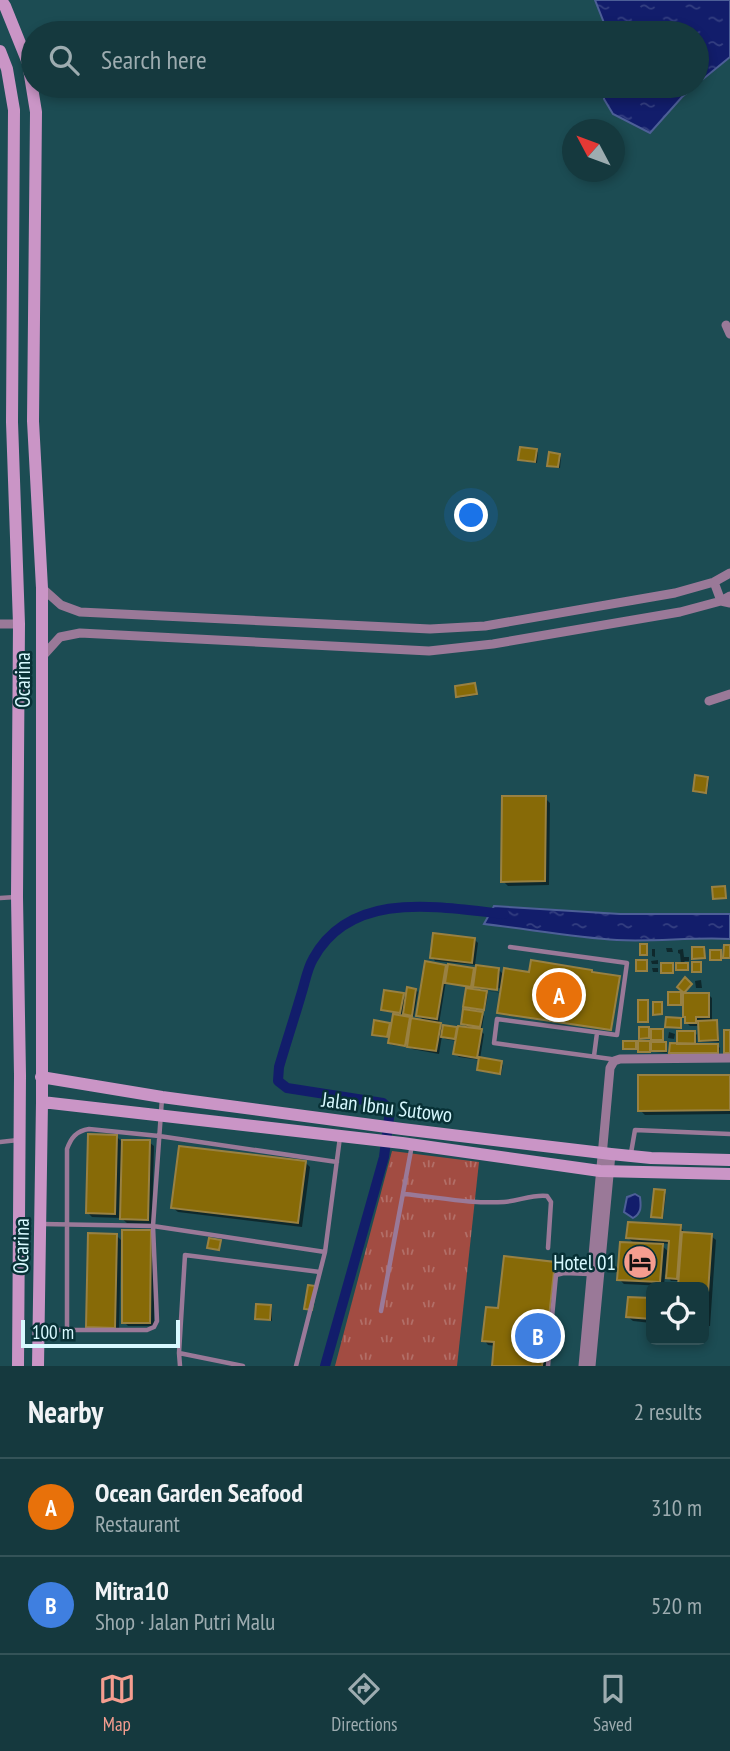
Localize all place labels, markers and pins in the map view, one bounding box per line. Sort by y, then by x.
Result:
pin: A [536,969,582,1021]
hotel icon: Hotel 01 [621,1243,659,1281]
place label: Hotel 01 [553,1249,616,1276]
pin: B [515,1310,561,1362]

